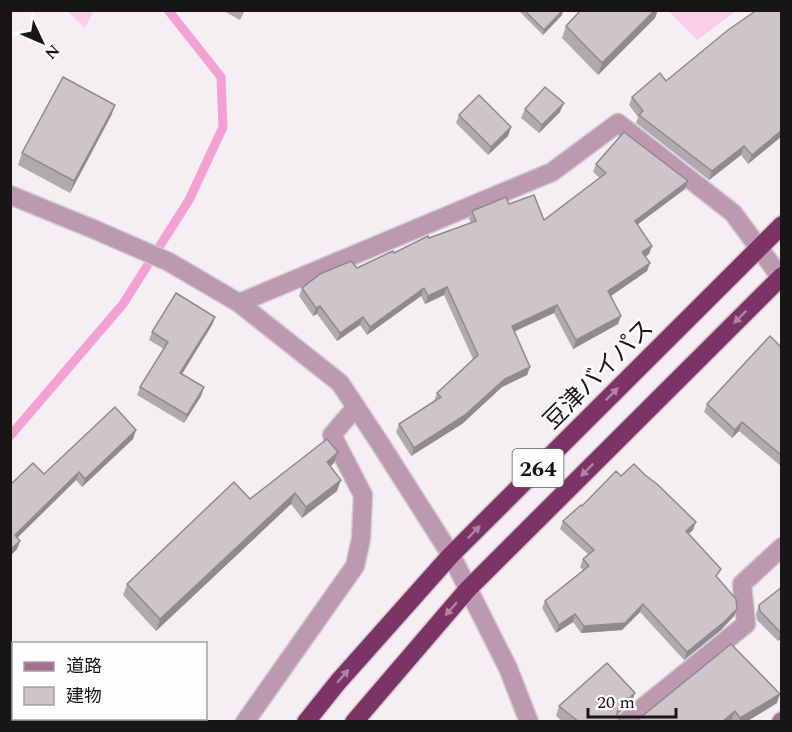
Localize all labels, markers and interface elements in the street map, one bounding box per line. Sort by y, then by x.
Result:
north arrow [12,12,72,72]
text: N [39,39,65,65]
one-way arrow [733,310,748,324]
street label: 豆津バイパス [535,311,662,438]
one-way arrow [605,387,619,401]
road number: 264 [512,449,564,487]
one-way arrow [581,462,595,476]
one-way arrow [467,525,481,539]
one-way arrow [445,601,458,616]
legend [12,642,207,720]
text: 道路 [66,653,102,680]
one-way arrow [336,669,349,684]
scale bar [588,681,676,719]
text: 建物 [66,683,102,710]
text: 20 m [597,689,635,716]

